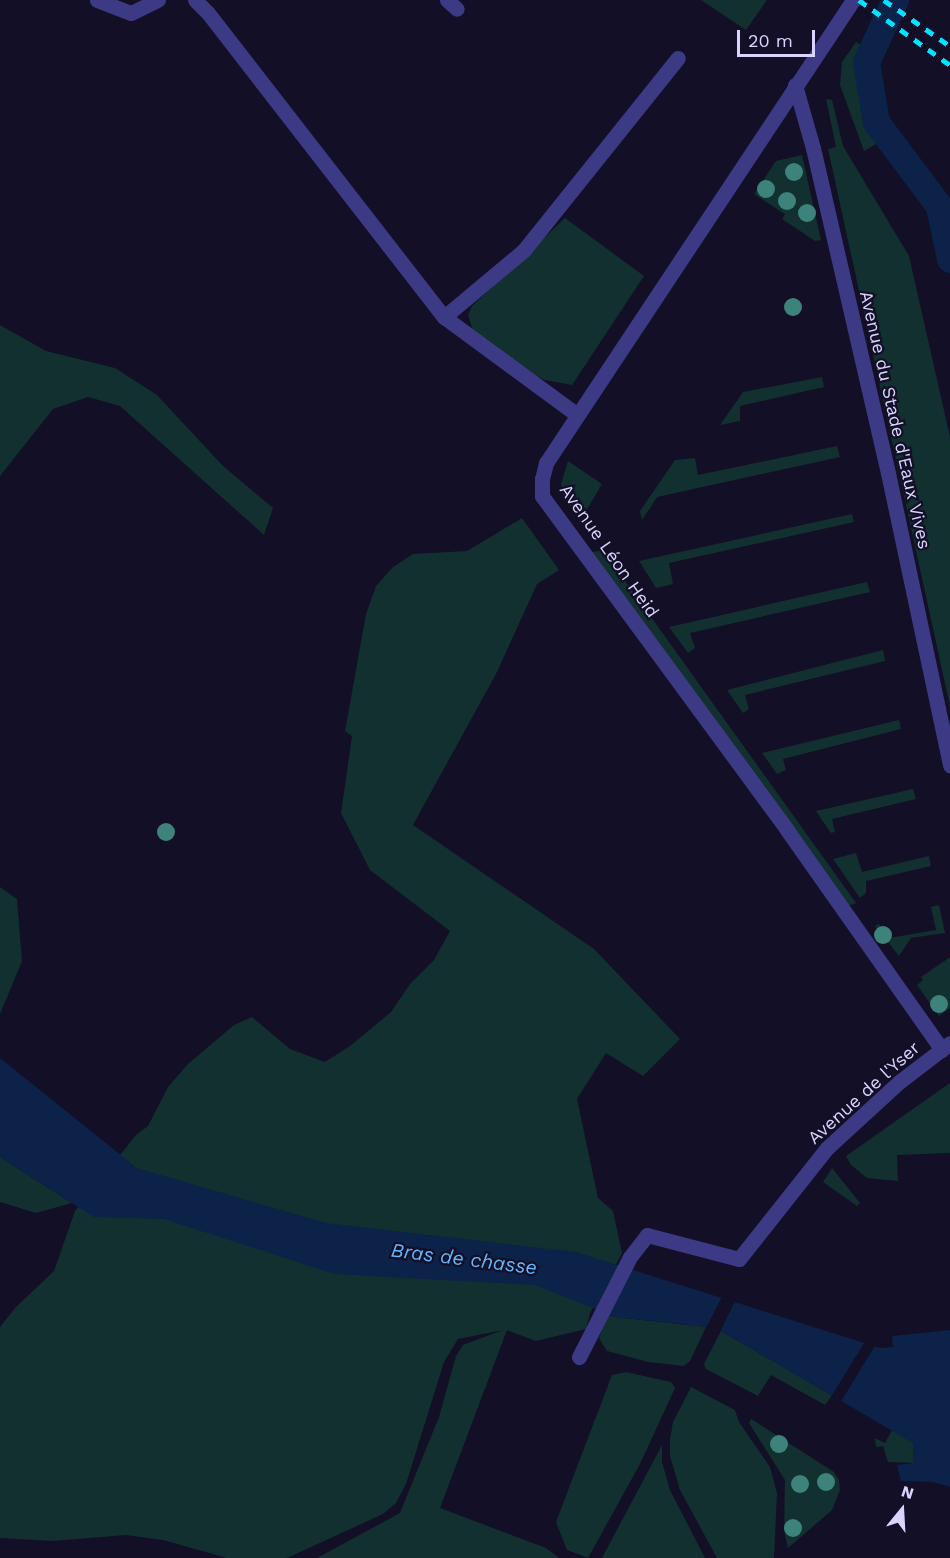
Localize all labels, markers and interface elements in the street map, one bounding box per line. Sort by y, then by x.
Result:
scale bar [740,18,818,56]
text: 20 m [748,30,793,51]
street label: Avenue du Stade d'Eaux Vives [855,288,935,552]
street label: Avenue Léon Heid [555,480,663,622]
street label: Avenue de l'Yser [804,1037,924,1149]
water label: Bras de chasse [390,1238,538,1280]
north arrow [872,1480,932,1540]
text: N [899,1482,916,1503]

